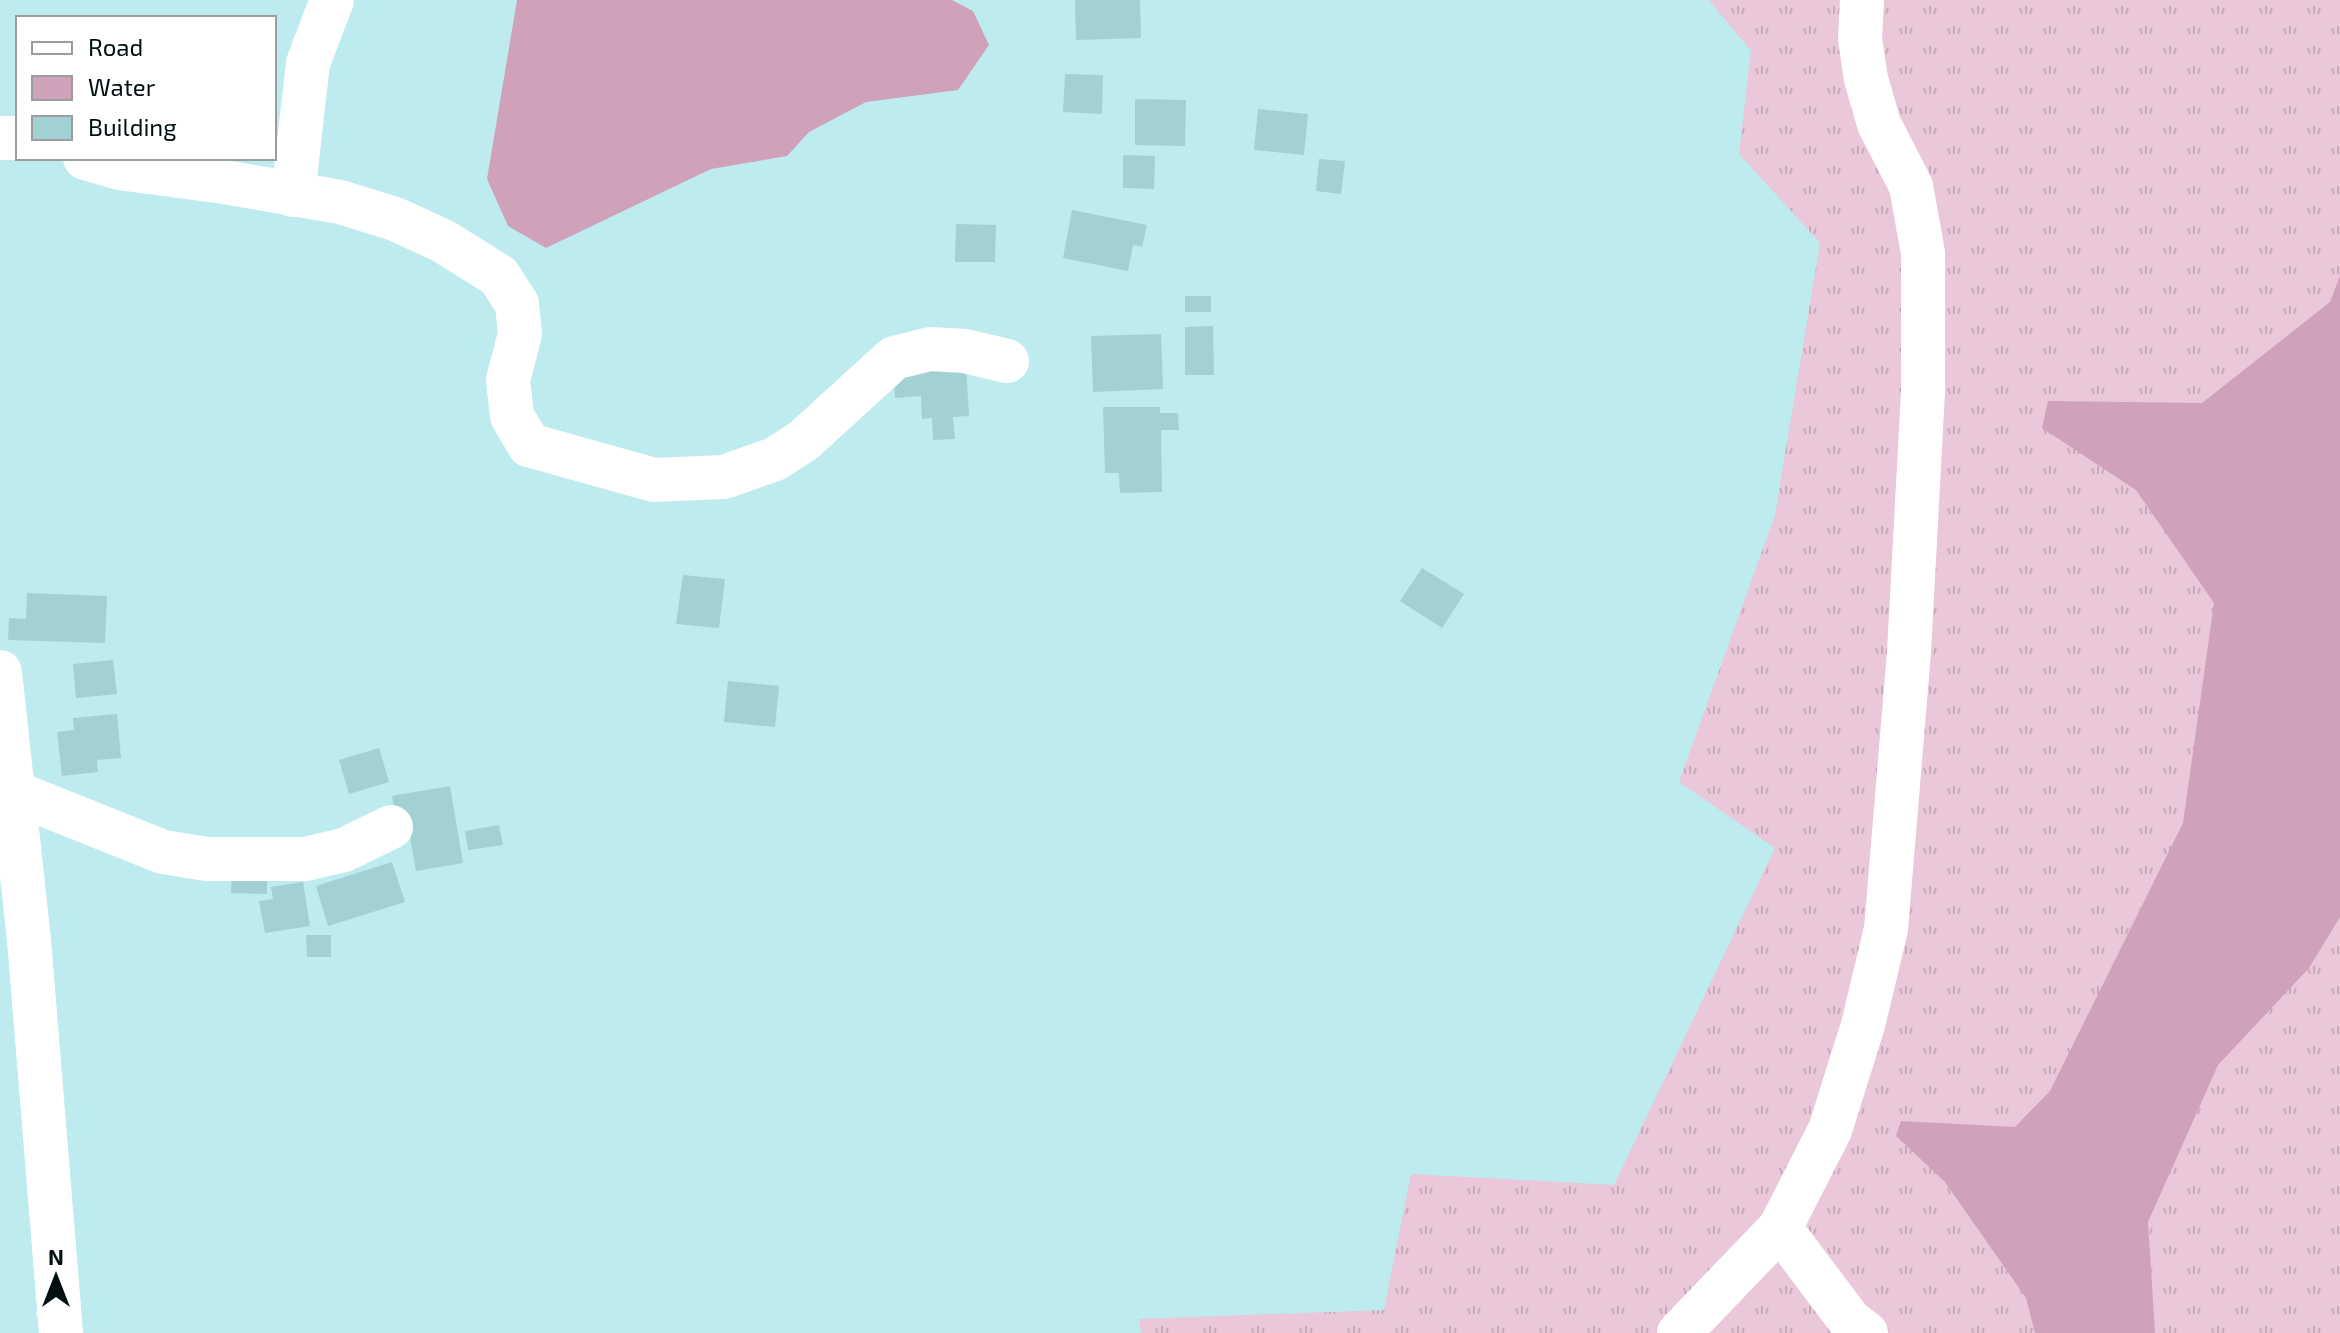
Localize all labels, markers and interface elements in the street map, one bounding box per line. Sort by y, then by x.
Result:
legend [16,16,276,160]
text: Road [88,32,143,61]
text: Water [88,72,156,101]
text: Building [88,112,177,141]
north arrow [16,1237,96,1317]
text: N [48,1243,64,1269]

